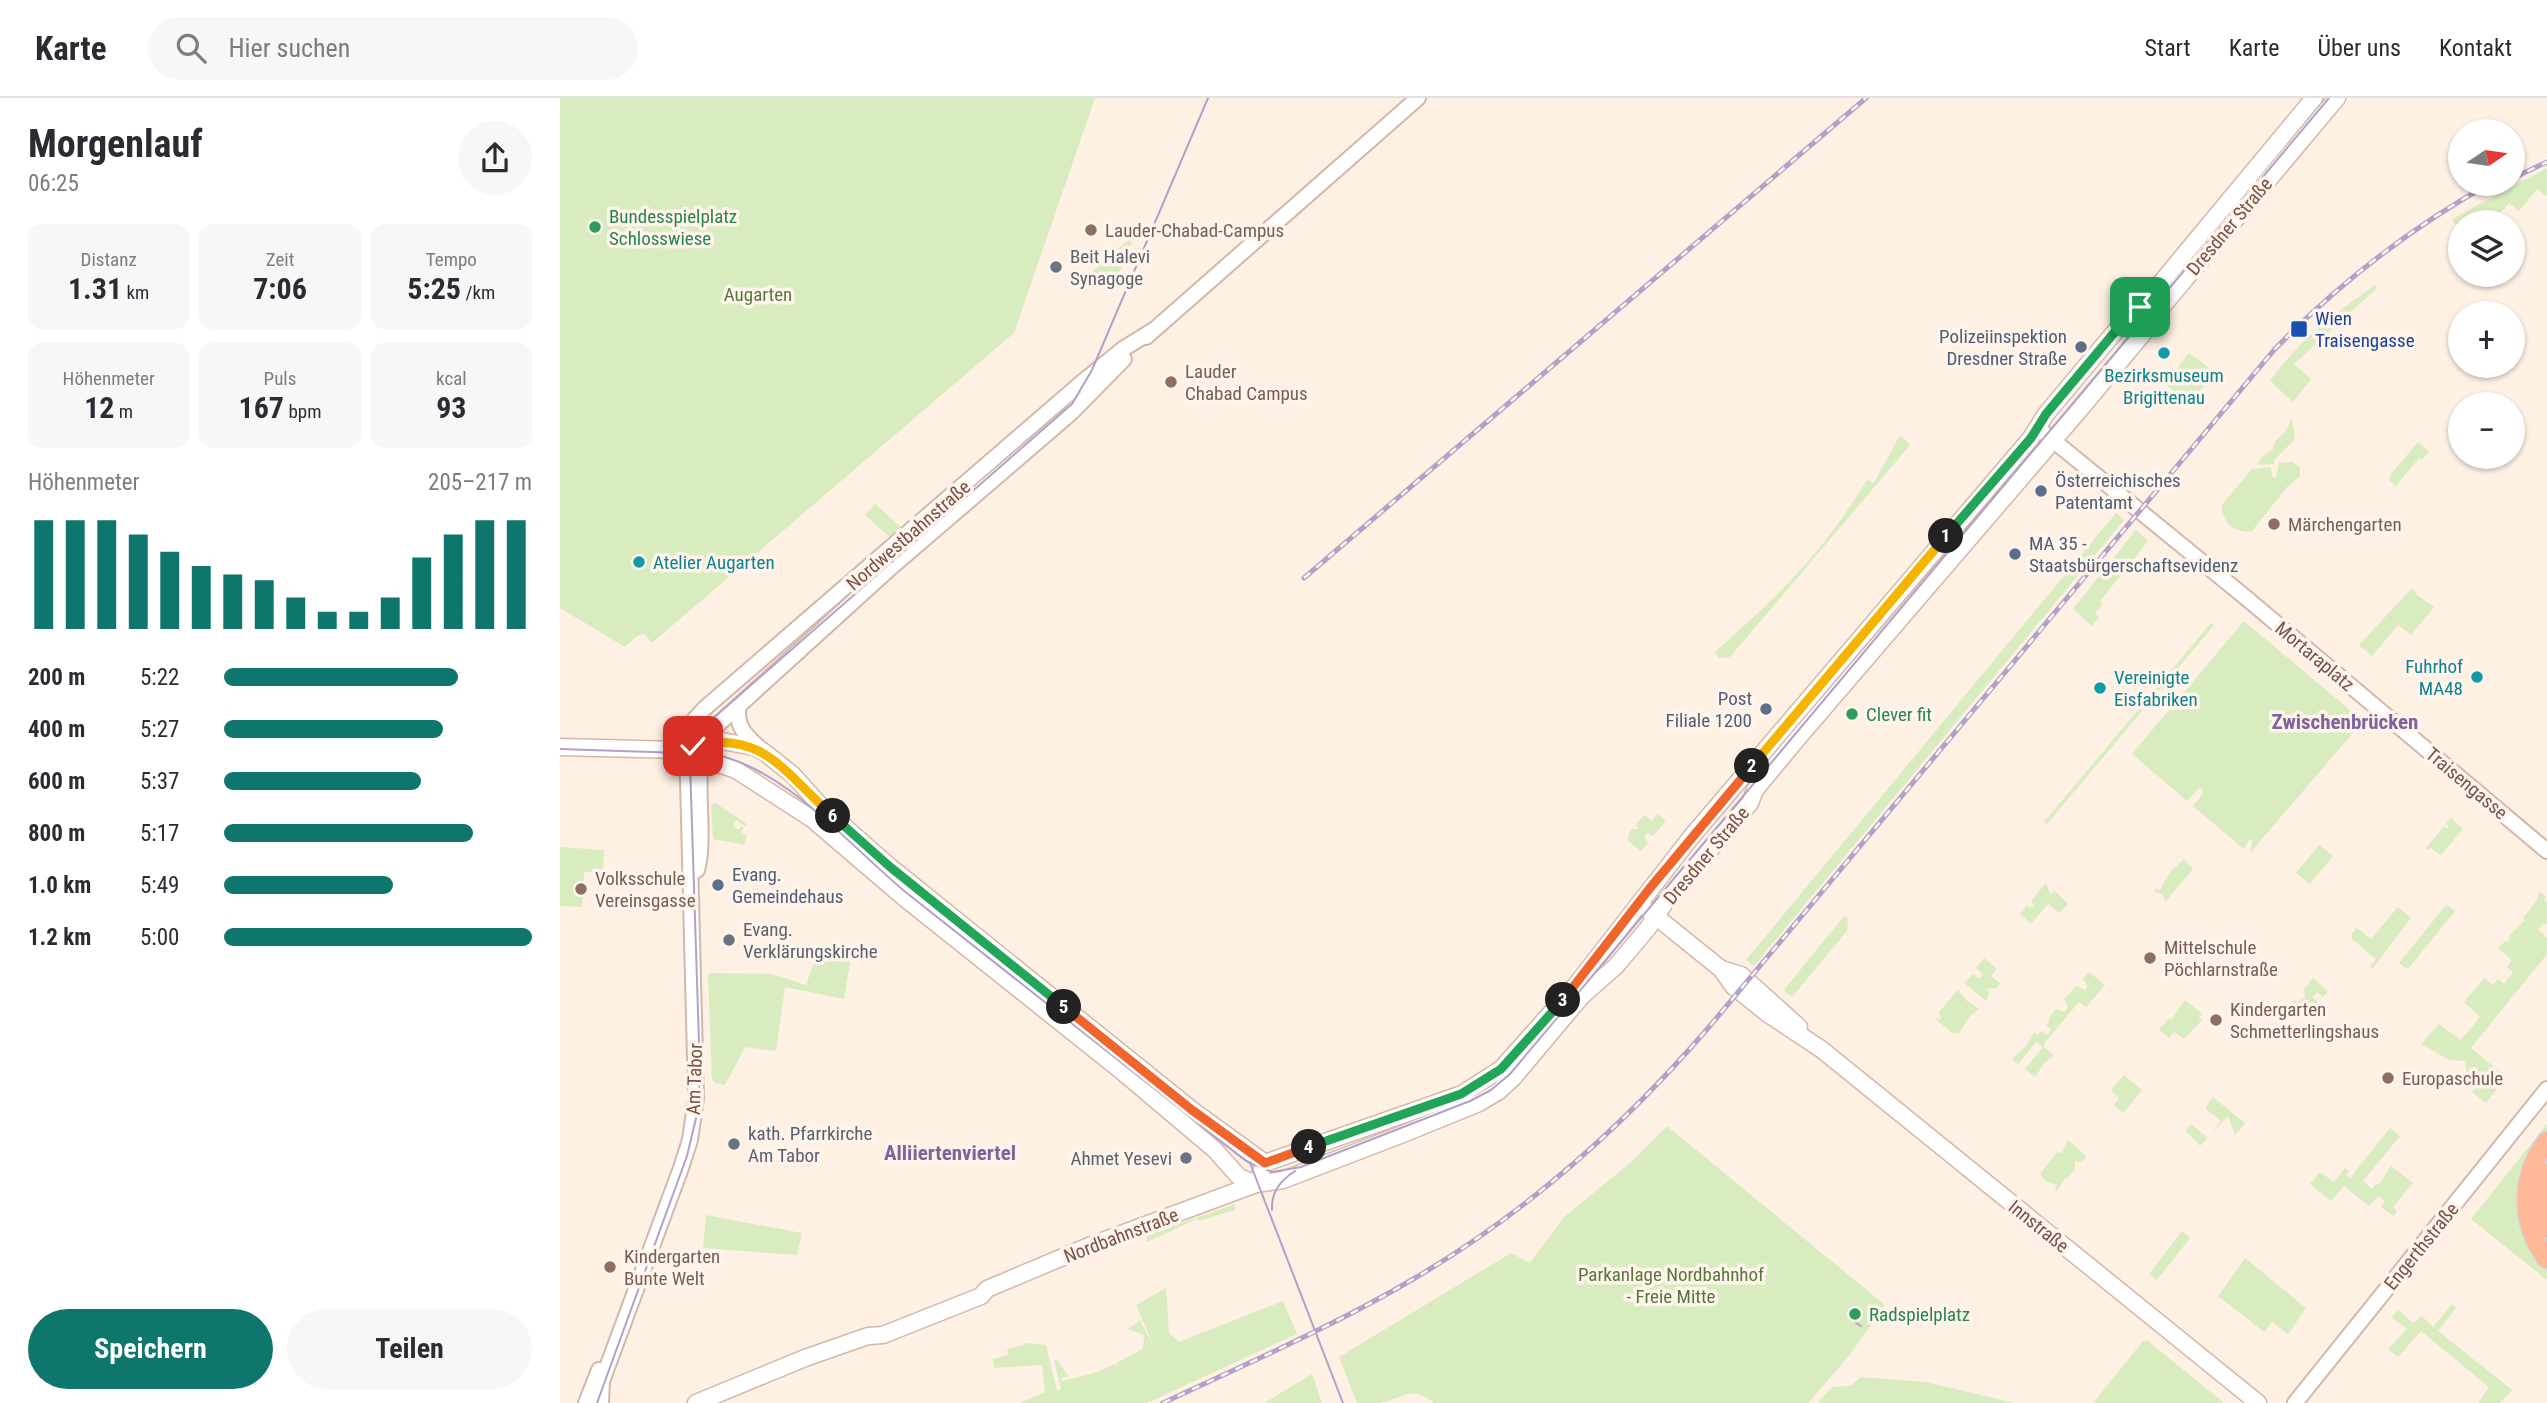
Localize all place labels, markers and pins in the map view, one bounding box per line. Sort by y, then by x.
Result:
place label: Bundesspielplatz Schlosswiese [609,205,737,250]
marker: Bundesspielplatz Schlosswiese [587,219,603,235]
place label: Lauder-Chabad-Campus [1105,219,1284,242]
marker: Lauder-Chabad-Campus [1083,222,1099,238]
place label: Beit Halevi Synagoge [1070,245,1150,290]
marker: Beit Halevi Synagoge [1048,259,1064,275]
pin [2110,277,2170,337]
place label: Wien Traisengasse [2315,307,2415,352]
marker: Wien Traisengasse [2289,319,2309,339]
place label: Polizeiinspektion Dresdner Straße [1939,325,2067,370]
marker: Polizeiinspektion Dresdner Straße [2073,339,2089,355]
marker: Bezirksmuseum Brigittenau [2156,345,2172,361]
place label: Lauder Chabad Campus [1185,360,1308,405]
place label: Bezirksmuseum Brigittenau [2104,364,2224,409]
marker: Lauder Chabad Campus [1163,374,1179,390]
place label: Österreichisches Patentamt [2055,469,2181,514]
marker: Österreichisches Patentamt [2033,483,2049,499]
place label: Märchengarten [2288,513,2402,536]
marker: Märchengarten [2266,516,2282,532]
pin: 1 [1928,518,1964,554]
place label: MA 35 - Staatsbürgerschaftsevidenz [2029,532,2238,577]
marker: MA 35 - Staatsbürgerschaftsevidenz [2007,546,2023,562]
place label: Atelier Augarten [653,551,775,574]
marker: Atelier Augarten [631,554,647,570]
place label: Fuhrhof MA48 [2405,655,2463,700]
place label: Vereinigte Eisfabriken [2114,666,2198,711]
marker: Fuhrhof MA48 [2469,669,2485,685]
marker: Vereinigte Eisfabriken [2092,680,2108,696]
place label: Post Filiale 1200 [1666,687,1752,732]
marker: Post Filiale 1200 [1758,701,1774,717]
place label: Clever fit [1866,703,1932,726]
marker: Clever fit [1844,706,1860,722]
pin [663,716,723,776]
pin: 2 [1734,748,1770,784]
pin: 6 [816,798,850,834]
place label: Evang. Gemeindehaus [732,863,843,908]
place label: Volksschule Vereinsgasse [595,867,696,912]
marker: Evang. Gemeindehaus [710,877,726,893]
marker: Volksschule Vereinsgasse [573,881,589,897]
place label: Evang. Verklärungskirche [743,918,878,963]
marker: Evang. Verklärungskirche [721,932,737,948]
place label: Mittelschule Pöchlarnstraße [2164,936,2278,981]
marker: Mittelschule Pöchlarnstraße [2142,950,2158,966]
pin: 3 [1546,982,1580,1018]
pin: 5 [1046,990,1082,1024]
place label: Kindergarten Schmetterlingshaus [2230,998,2379,1043]
marker: Kindergarten Schmetterlingshaus [2208,1012,2224,1028]
place label: Europaschule [2402,1067,2503,1090]
marker: Europaschule [2380,1070,2396,1086]
place label: kath. Pfarrkirche Am Tabor [748,1122,873,1167]
pin: 4 [1292,1130,1326,1164]
marker: kath. Pfarrkirche Am Tabor [726,1136,742,1152]
place label: Ahmet Yesevi [1070,1147,1172,1170]
marker: Ahmet Yesevi [1178,1150,1194,1166]
place label: Kindergarten Bunte Welt [624,1245,720,1290]
marker: Kindergarten Bunte Welt [602,1259,618,1275]
place label: Radspielplatz [1869,1303,1970,1326]
marker: Radspielplatz [1847,1306,1863,1322]

